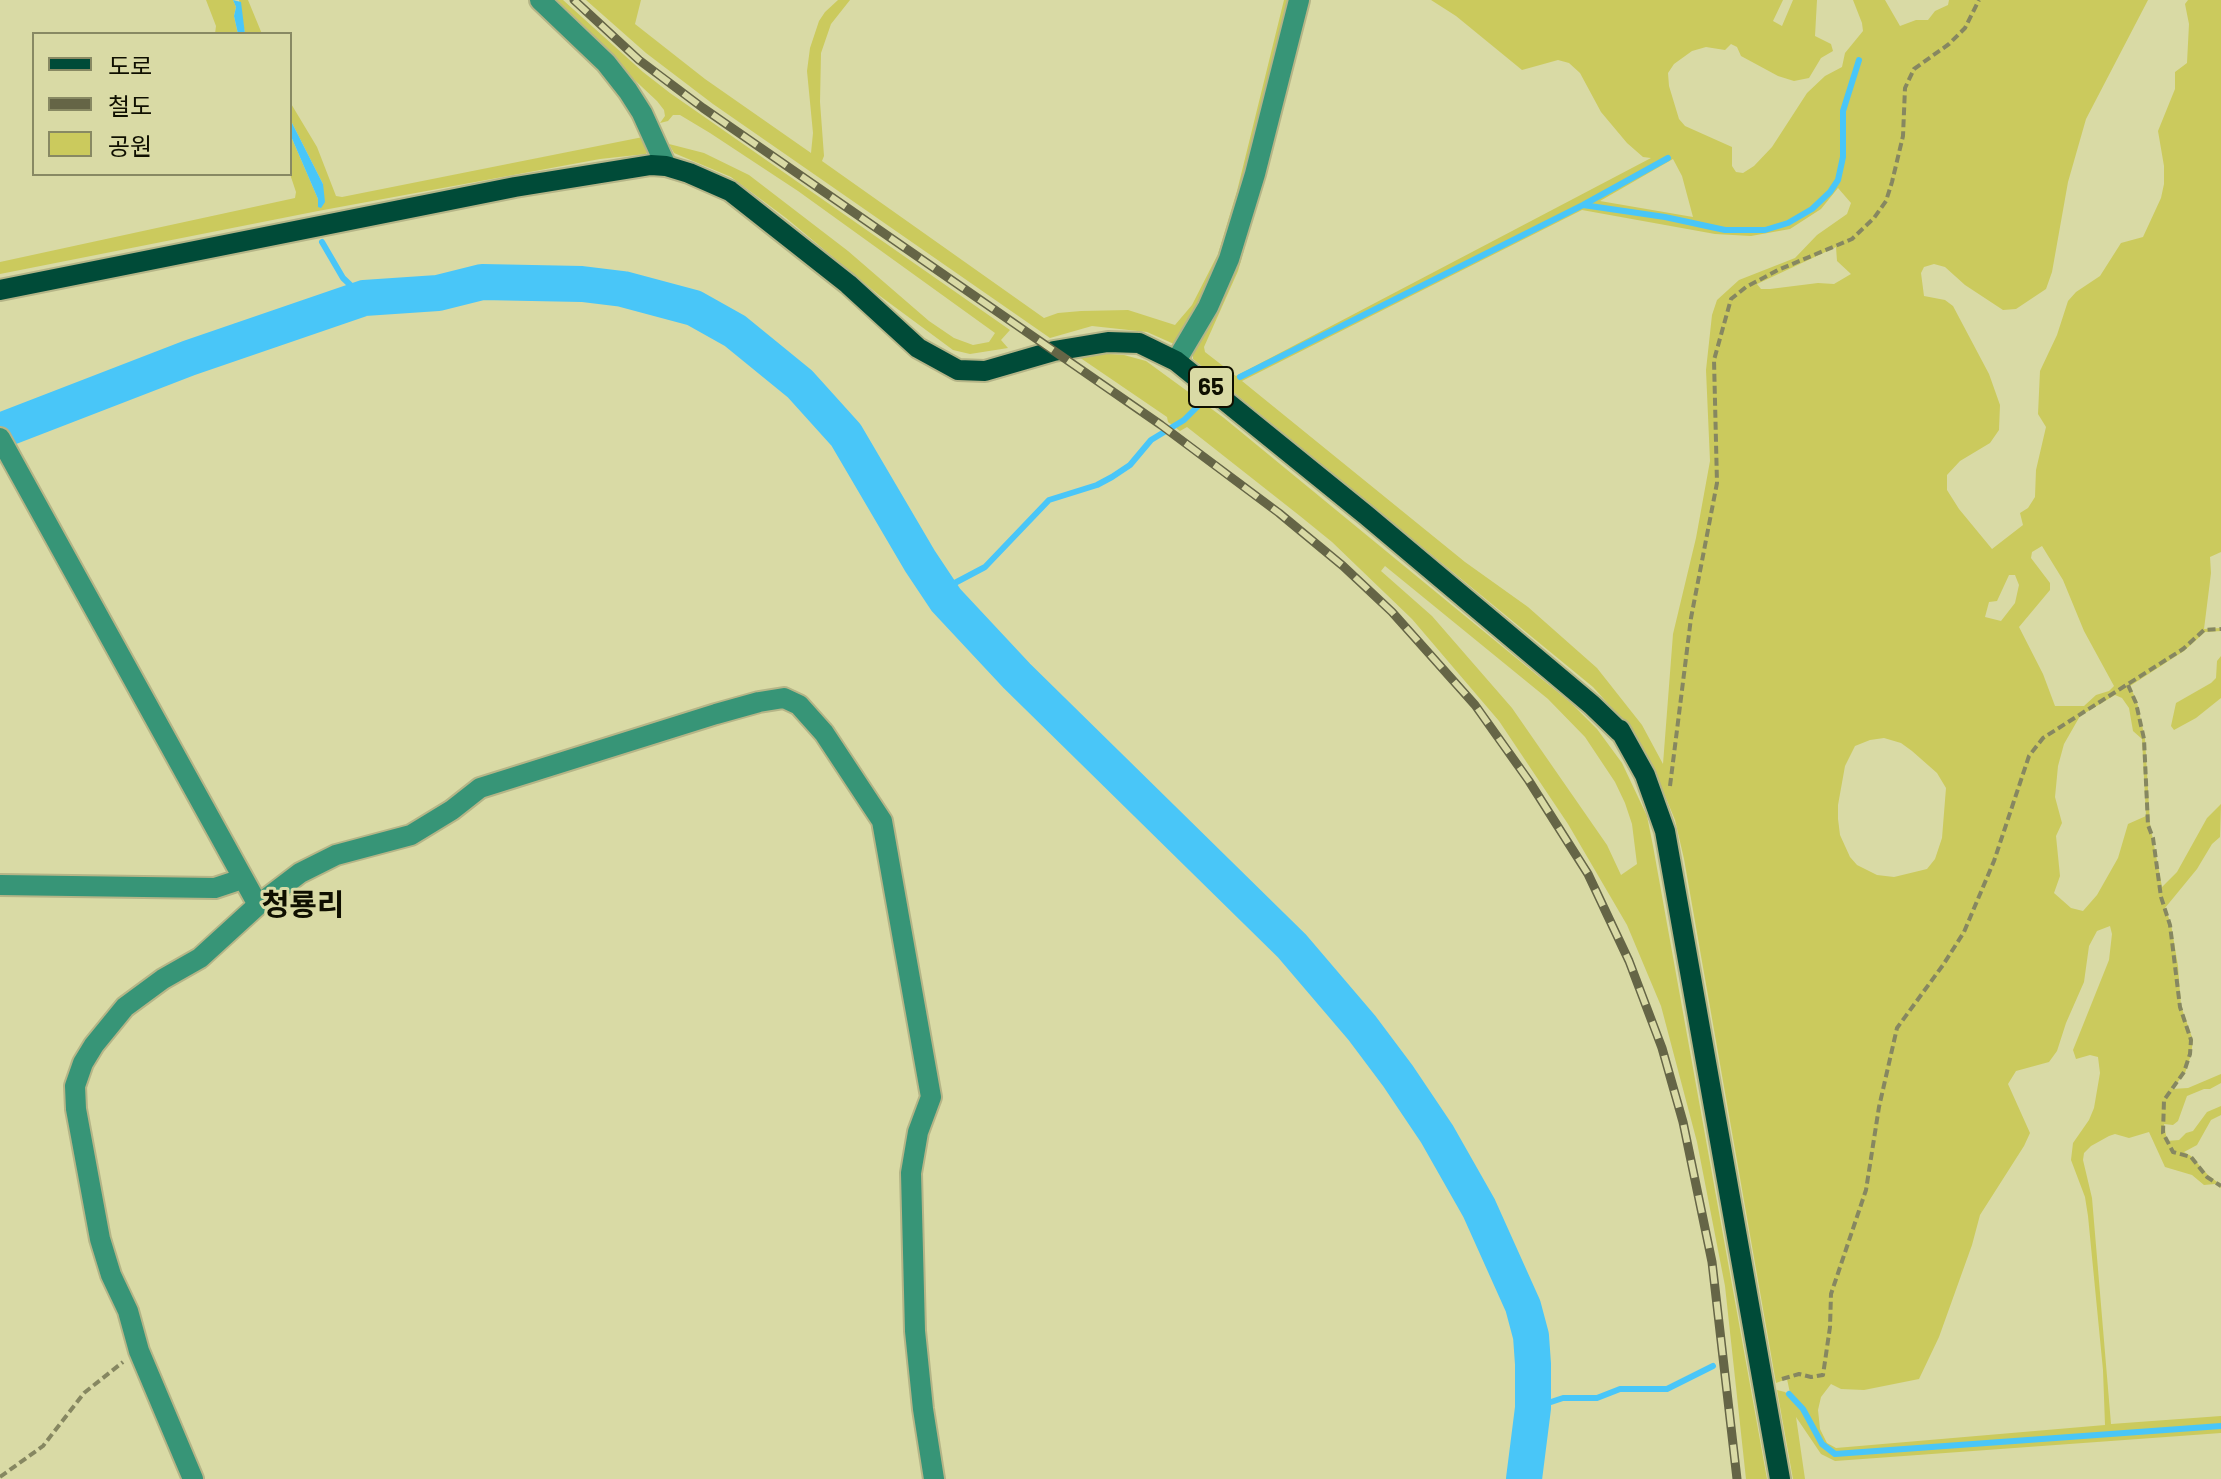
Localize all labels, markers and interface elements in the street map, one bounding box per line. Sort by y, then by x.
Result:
legend [32,32,292,176]
text: 도로 [108,51,152,80]
text: 철도 [108,91,152,120]
text: 공원 [108,131,152,160]
road number: 65 [1189,367,1233,407]
district label: 청룡리 [262,887,344,923]

